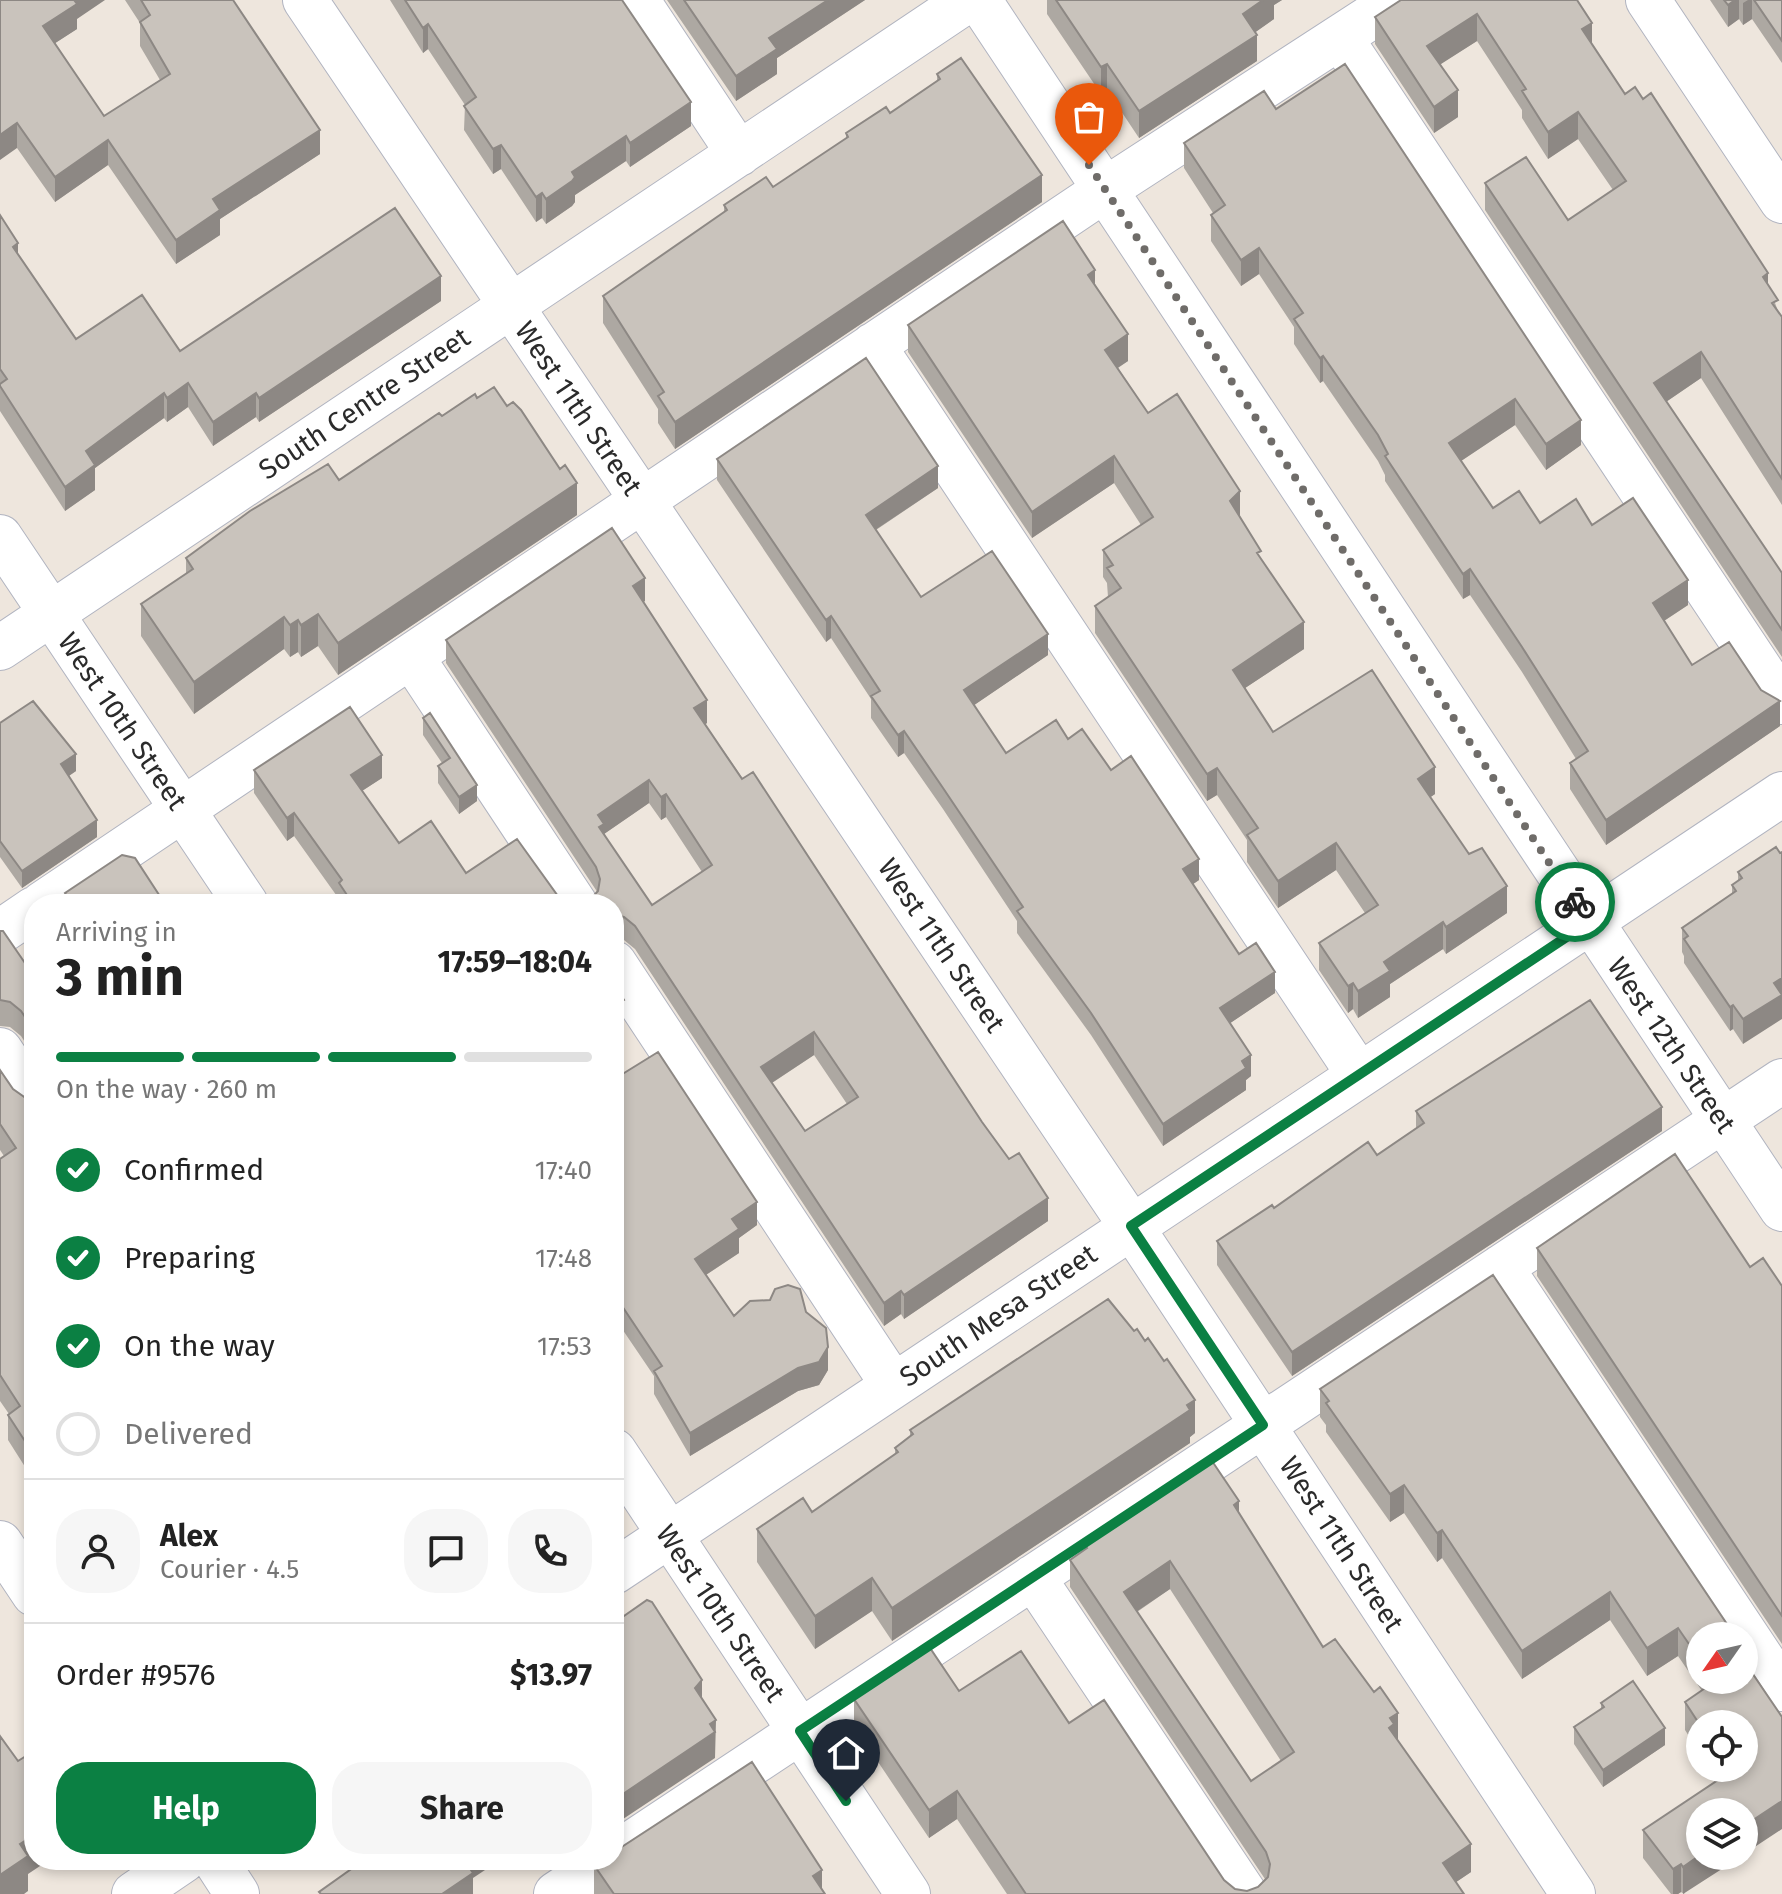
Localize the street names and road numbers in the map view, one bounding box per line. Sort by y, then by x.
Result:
street label: West 11th Street [508,315,649,502]
street label: South Centre Street [253,320,477,486]
street label: West 10th Street [51,627,194,817]
street label: West 11th Street [871,852,1012,1039]
street label: West 12th Street [1601,951,1743,1140]
street label: South Mesa Street [894,1237,1104,1393]
street label: West 11th Street [1273,1450,1411,1639]
street label: West 10th Street [649,1519,792,1709]

